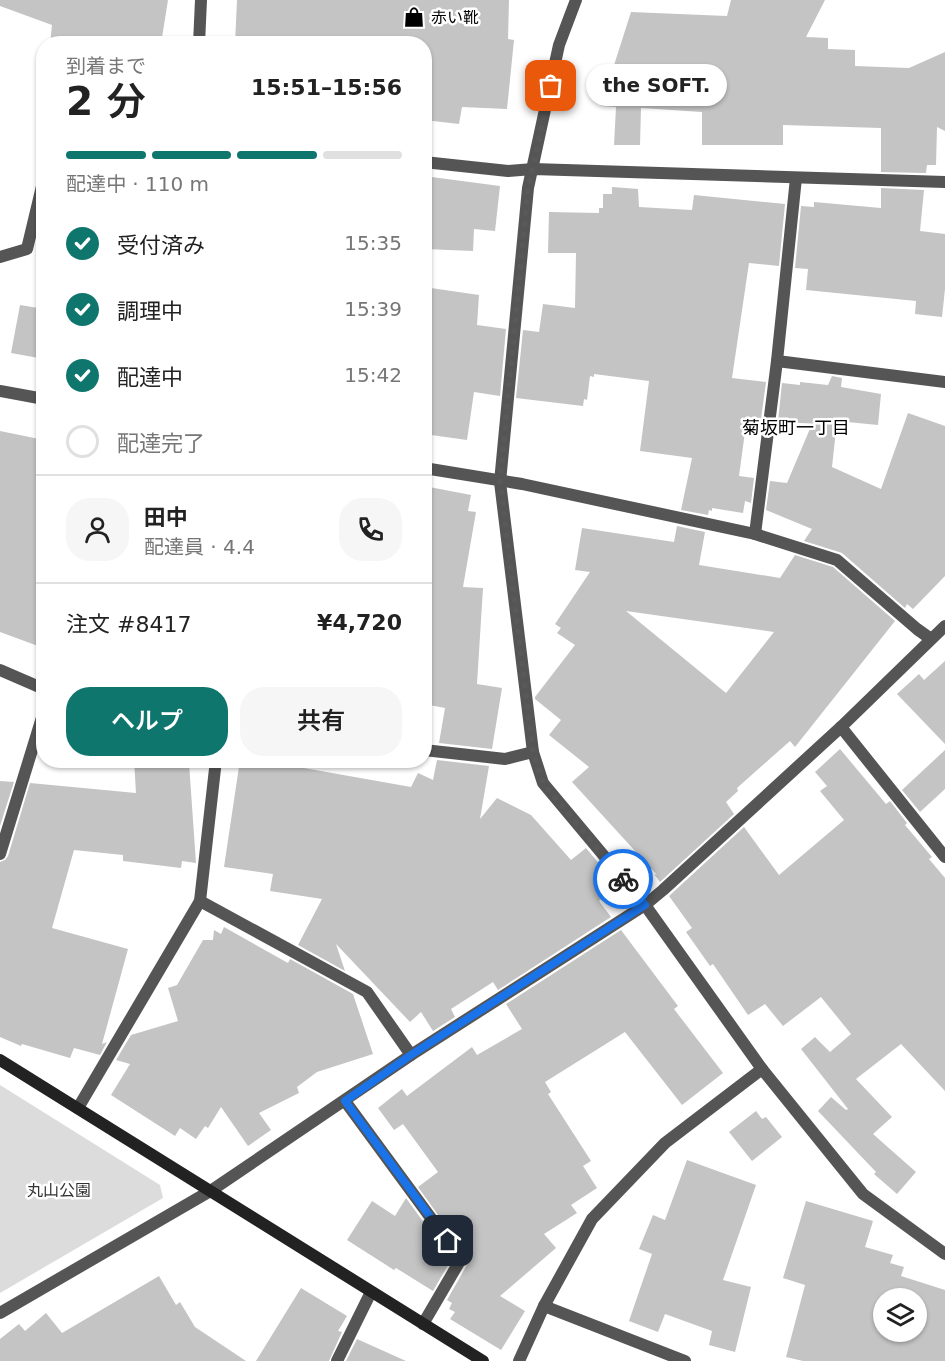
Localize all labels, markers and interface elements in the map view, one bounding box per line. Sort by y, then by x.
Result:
shop icon: 赤い靴 [402,5,426,29]
place label: 赤い靴 [431,8,479,27]
text: 到着まで [66,54,146,78]
pin [525,60,576,111]
callout: the SOFT. [587,65,728,107]
icon: bag [534,69,567,102]
text: the SOFT. [603,73,710,97]
text: 15:51–15:56 [251,75,402,100]
text: 2 分 [66,79,146,124]
text: 配達中 · 110 m [66,172,209,196]
icon: check [66,227,99,260]
text: 15:35 [344,231,402,255]
text: 受付済み [117,233,205,258]
icon: check [66,293,99,326]
text: 15:39 [344,297,402,321]
text: 調理中 [117,299,183,324]
icon: check [66,359,99,392]
text: 15:42 [344,363,402,387]
text: 配達中 [117,365,183,390]
district label: 菊坂町一丁目 [742,417,850,438]
text: 配達完了 [117,431,205,456]
button: person [66,498,129,561]
button: phone [339,498,402,561]
text: 田中 [144,505,188,530]
text: 配達員 · 4.4 [144,535,255,559]
text: ¥4,720 [317,610,402,635]
text: 注文 #8417 [66,612,191,637]
button: ヘルプ [66,687,228,756]
button: 共有 [240,687,402,756]
courier [593,849,653,909]
icon: bike [607,863,640,896]
park label: 丸山公園 [27,1181,91,1200]
pin [422,1215,473,1266]
icon: home [431,1224,464,1257]
map controls [873,1288,927,1342]
button: layers [873,1288,927,1342]

